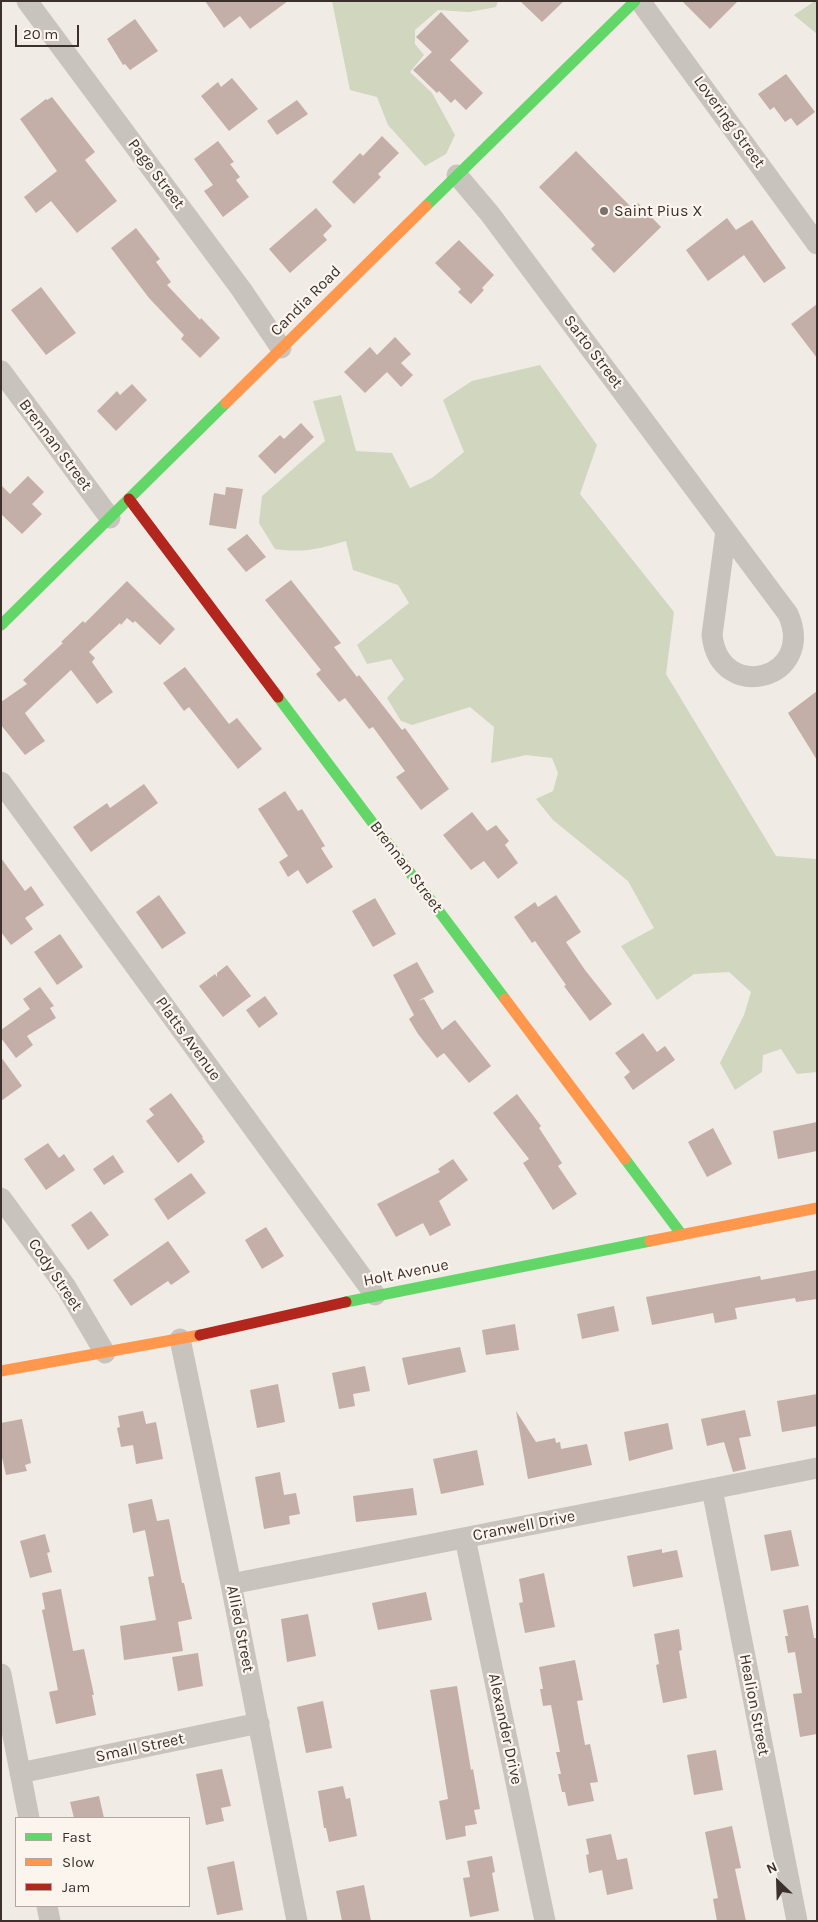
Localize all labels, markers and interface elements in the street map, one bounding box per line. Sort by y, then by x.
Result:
scale bar [18,15,81,47]
text: 20 m [23,25,58,43]
street label: Lovering Street [689,72,769,172]
street label: Page Street [123,135,189,213]
place label: Saint Pius X [614,201,703,221]
marker: Saint Pius X [598,205,610,217]
street label: Candia Road [267,262,345,340]
street label: Sarto Street [559,312,627,392]
street label: Brennan Street [14,396,96,494]
street label: Brennan Street [365,818,447,916]
street label: Platts Avenue [151,993,225,1085]
street label: Cody Street [24,1235,86,1315]
street label: Holt Avenue [362,1255,450,1291]
street label: Cranwell Drive [471,1507,577,1545]
street label: Allied Street [222,1584,258,1674]
street label: Healion Street [735,1653,773,1757]
street label: Alexander Drive [484,1672,526,1786]
street label: Small Street [94,1729,186,1767]
legend [15,1817,190,1907]
text: Fast [62,1828,91,1846]
text: Slow [62,1853,94,1871]
north arrow [753,1857,803,1907]
text: N [764,1858,780,1878]
text: Jam [62,1878,90,1896]

